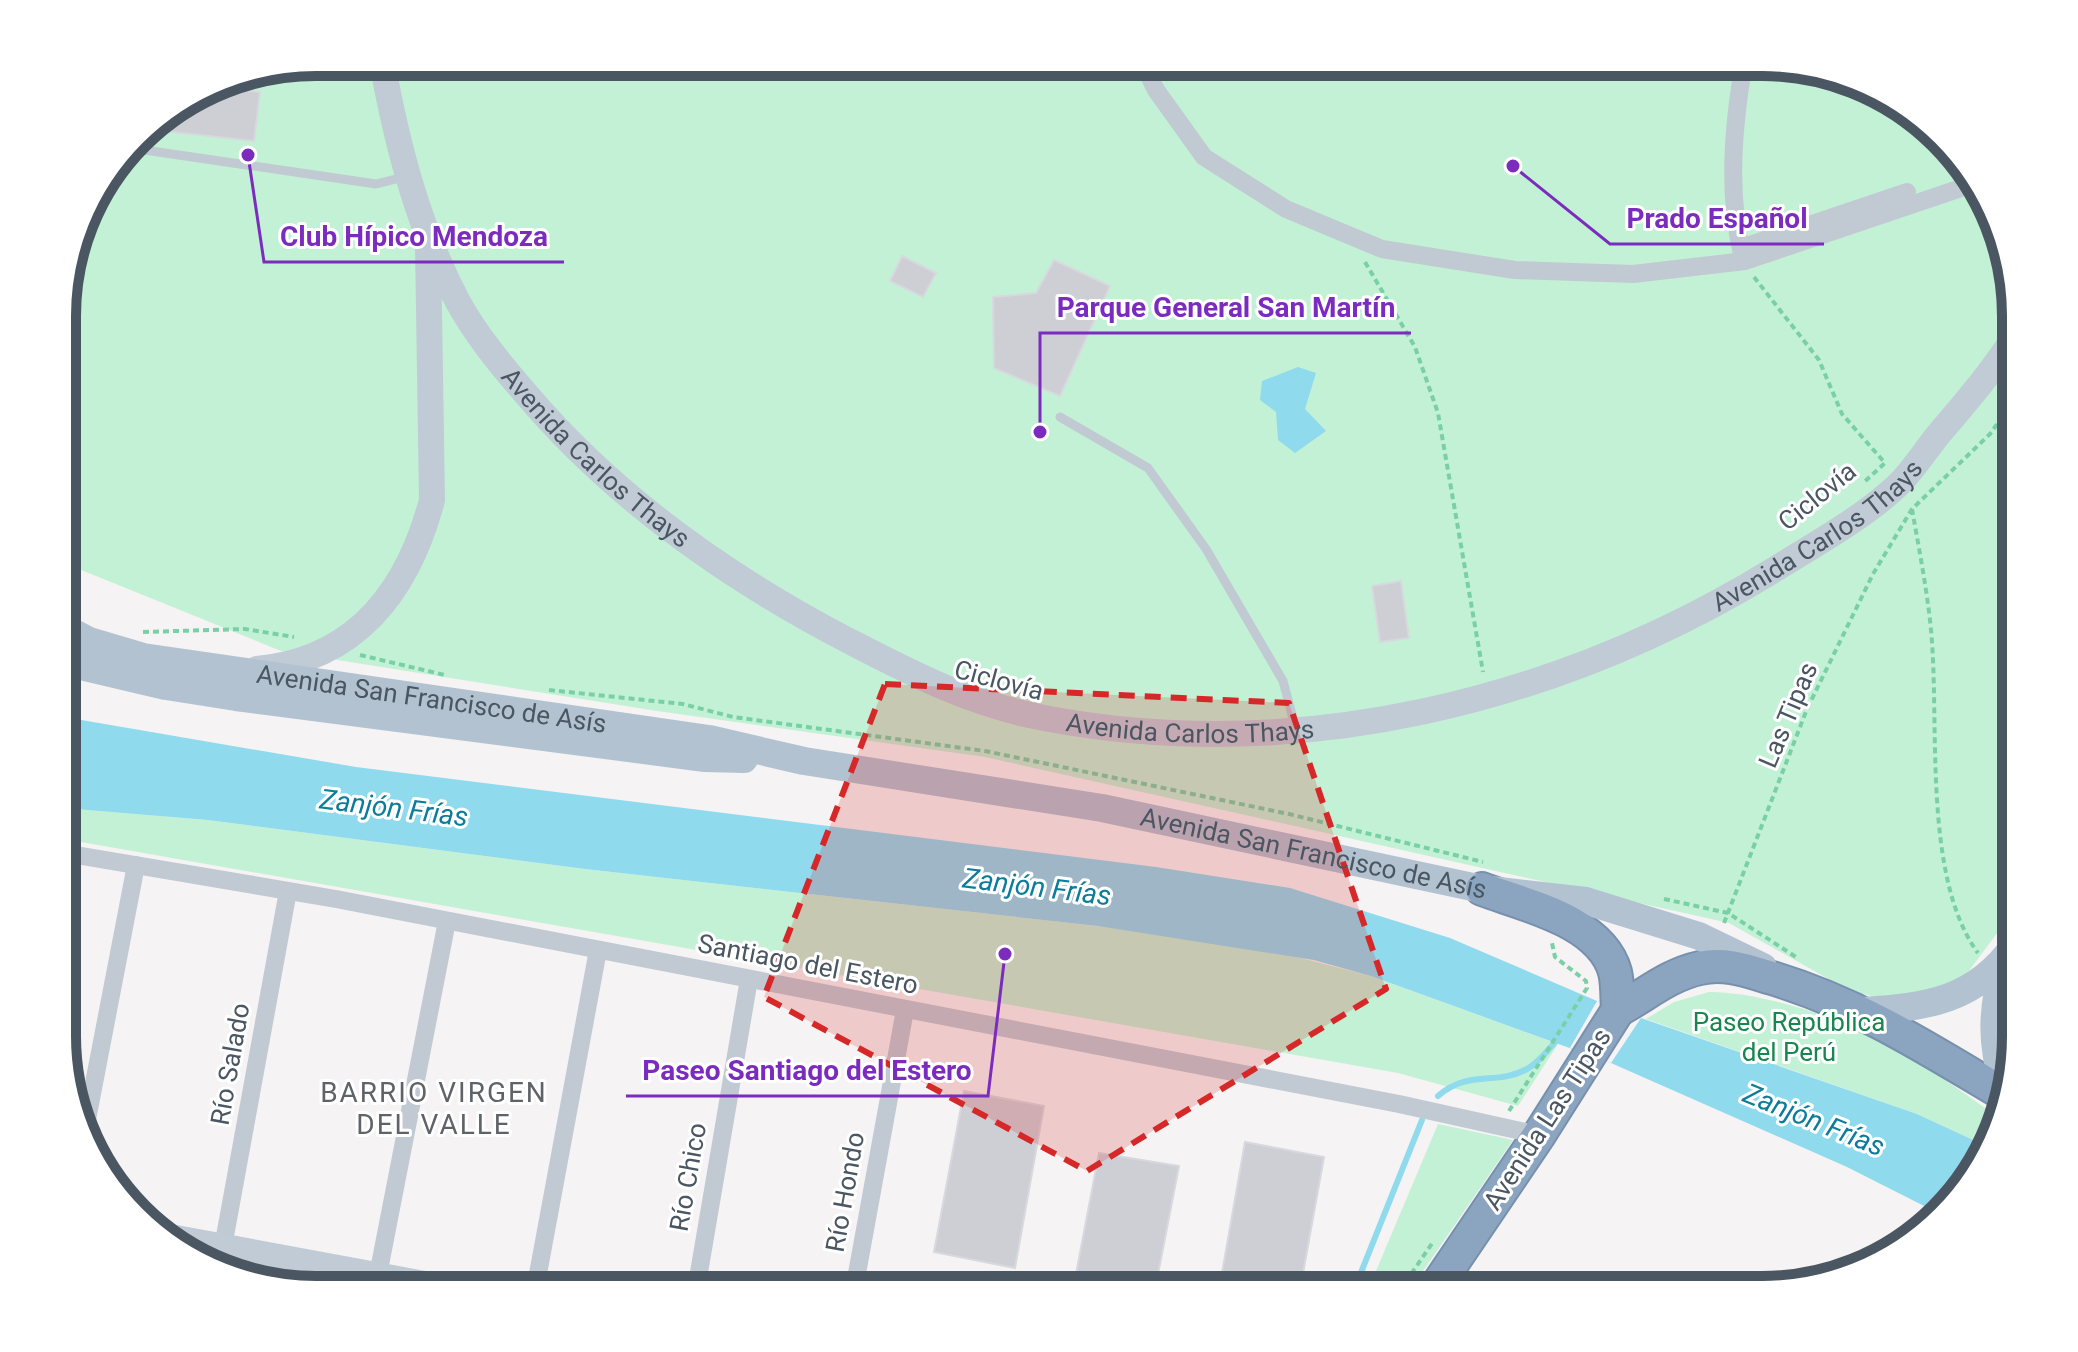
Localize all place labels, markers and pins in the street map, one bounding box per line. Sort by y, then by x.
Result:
callout: Prado Español [1610,192,1824,244]
callout: Club Hípico Mendoza [264,210,564,262]
callout: Parque General San Martín [1040,281,1411,333]
callout: Paseo Santiago del Estero [626,1044,988,1096]

